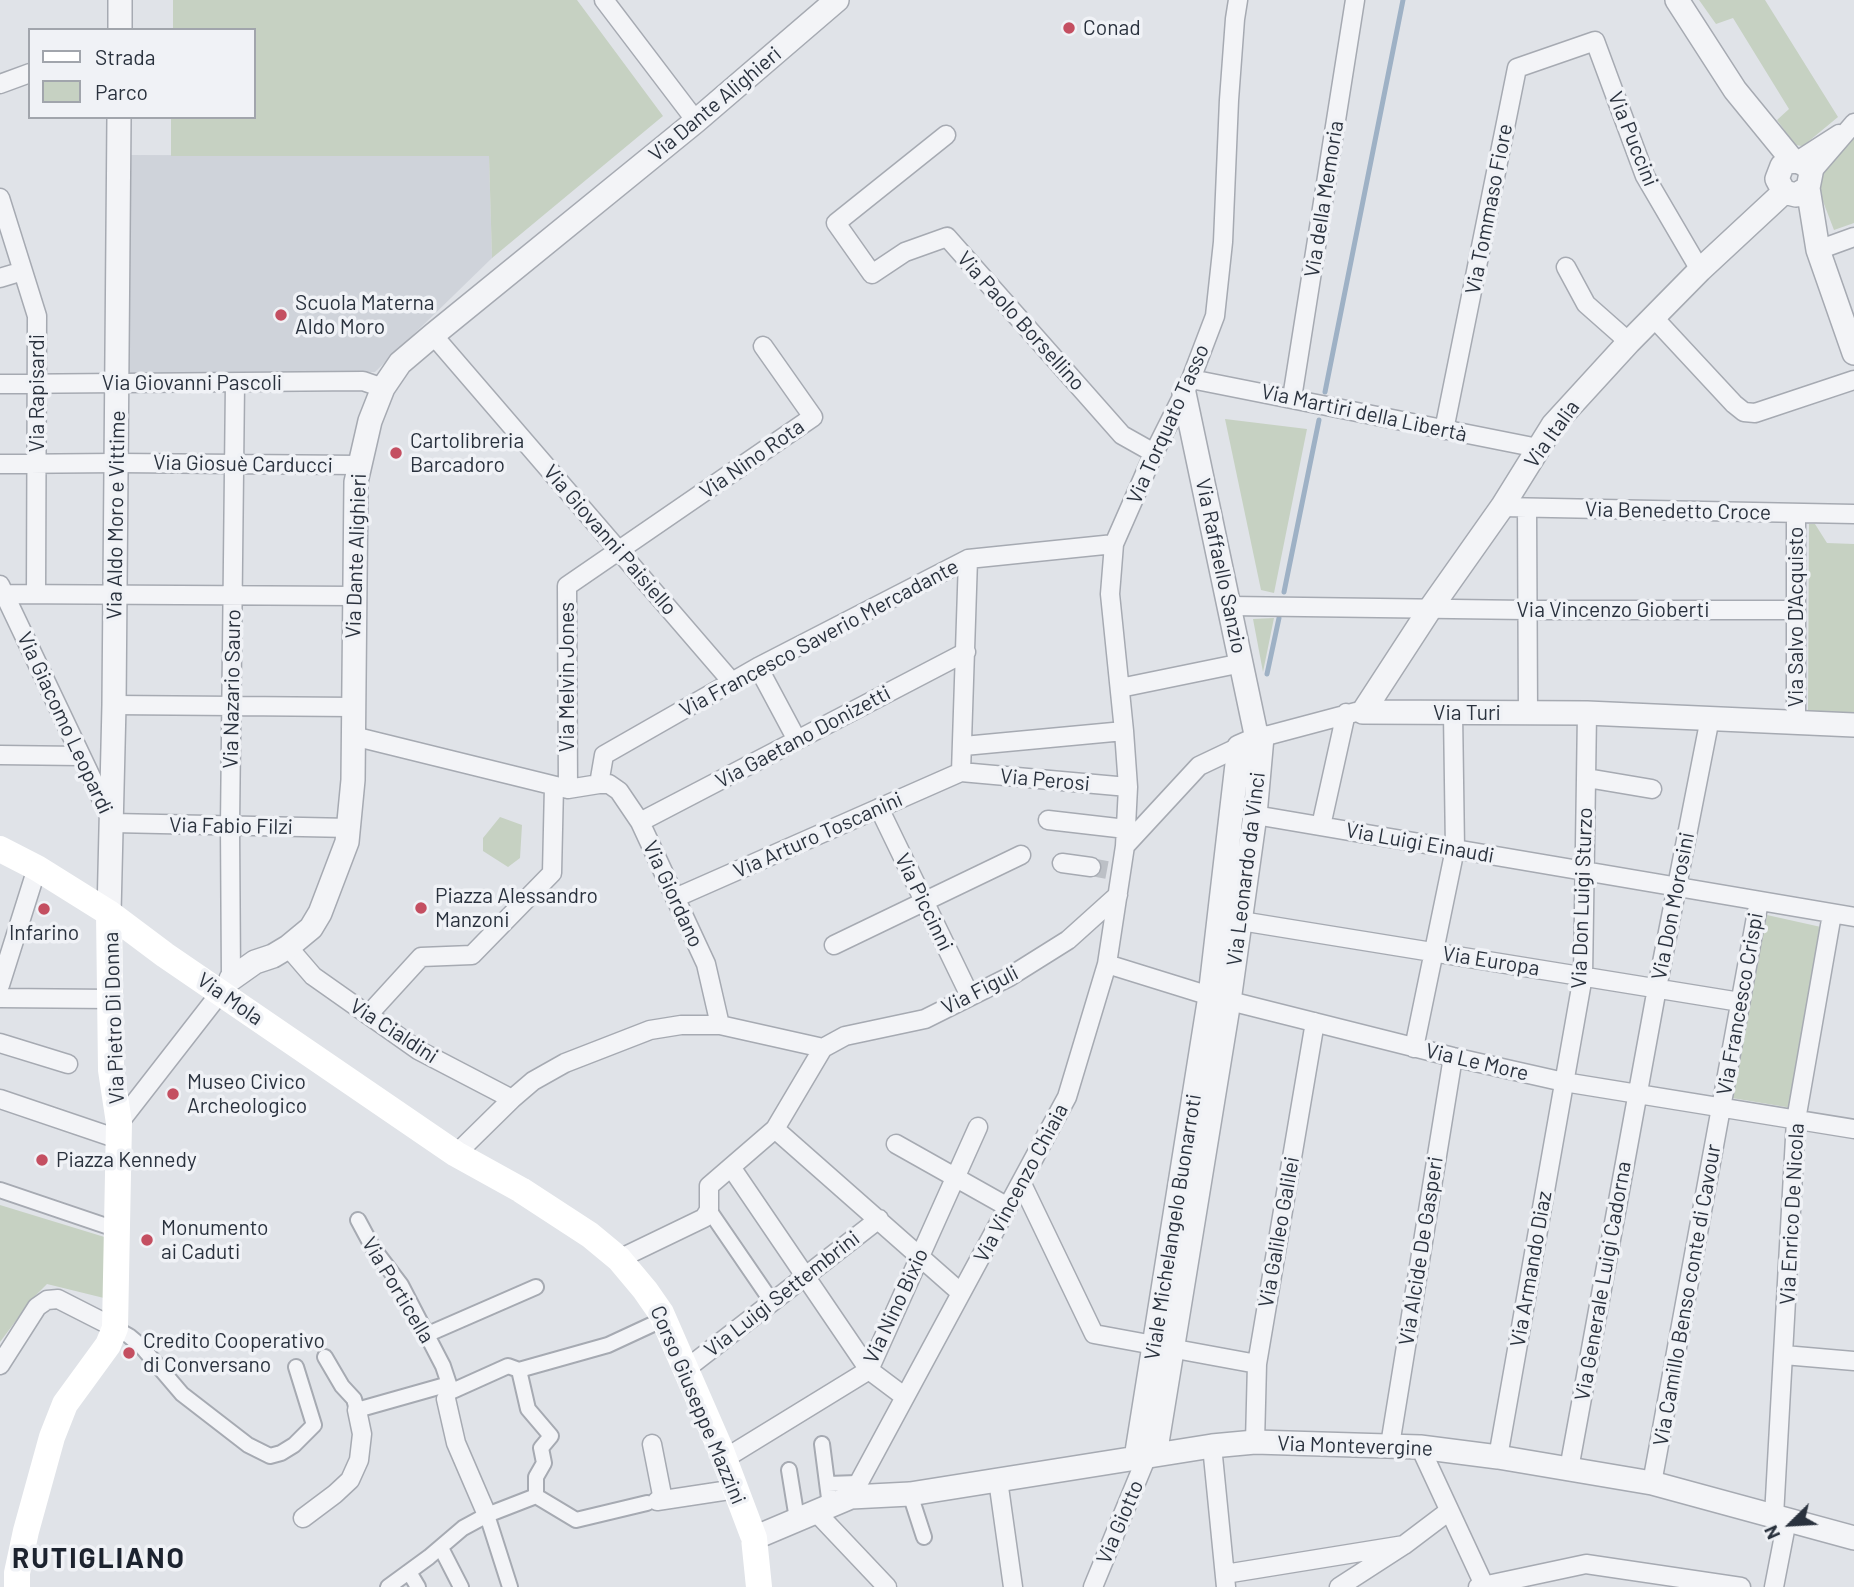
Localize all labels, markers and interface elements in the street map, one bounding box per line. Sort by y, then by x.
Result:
place label: Conad [1083,15,1141,41]
marker: Conad [1061,20,1077,36]
legend [28,28,256,119]
street label: Via Dante Alighieri [644,41,786,167]
text: Strada [95,44,155,69]
text: Parco [95,79,148,104]
street label: Via Puccini [1603,88,1663,190]
street label: Via della Memoria [1299,119,1349,279]
street label: Via Tommaso Fiore [1460,122,1518,296]
street label: Via Paolo Borsellino [952,246,1090,396]
place label: Scuola Materna Aldo Moro [295,290,435,340]
marker: Scuola Materna Aldo Moro [273,307,289,323]
street label: Via Rapisardi [24,334,50,452]
street label: Via Torquato Tasso [1121,340,1215,508]
street label: Via Giovanni Pascoli [102,370,282,396]
street label: Via Martiri della Libertà [1259,379,1469,447]
street label: Via Italia [1519,395,1585,473]
street label: Via Aldo Moro e Vittime [102,410,130,620]
street label: Via Nino Rota [695,414,809,504]
place label: Cartolibreria Barcadoro [410,428,524,478]
marker: Cartolibreria Barcadoro [388,445,404,461]
street label: Via Giosuè Carducci [153,450,333,478]
street label: Via Giovanni Paisiello [538,460,682,620]
street label: Via Dante Alighieri [341,473,371,639]
street label: Via Raffaello Sanzio [1190,476,1252,656]
street label: Via Benedetto Croce [1585,497,1771,525]
street label: Via Salvo D'Acquisto [1783,527,1809,707]
street label: Via Francesco Saverio Mercadante [675,554,963,722]
street label: Via Vincenzo Gioberti [1516,597,1710,623]
street label: Via Melvin Jones [554,602,580,752]
street label: Via Nazario Sauro [218,609,246,769]
street label: Via Giacomo Leopardi [12,628,118,818]
street label: Via Gaetano Donizetti [711,680,895,794]
street label: Via Turi [1433,700,1501,726]
street label: Via Perosi [999,764,1091,796]
street label: Via Leonardo da Vinci [1222,770,1270,968]
street label: Via Arturo Toscanini [730,786,906,884]
street label: Via Don Luigi Sturzo [1566,807,1598,989]
street label: Via Fabio Filzi [169,812,293,840]
street label: Via Luigi Einaudi [1344,818,1496,868]
street label: Via Don Morosini [1646,830,1700,982]
street label: Via Giordano [637,837,709,951]
street label: Via Piccinni [890,849,958,955]
place label: Piazza Alessandro Manzoni [435,883,598,933]
marker: Piazza Alessandro Manzoni [413,900,429,916]
marker: Infarino [36,901,52,917]
street label: Via Francesco Crispi [1712,911,1768,1097]
place label: Infarino [9,920,79,946]
street label: Via Pietro Di Donna [98,931,130,1105]
street label: Via Europa [1441,941,1541,981]
street label: Via Figuli [937,960,1023,1020]
street label: Via Mola [192,967,268,1031]
street label: Via Cialdini [345,993,443,1069]
street label: Via Le More [1423,1038,1531,1086]
place label: Museo Civico Archeologico [187,1069,307,1119]
marker: Museo Civico Archeologico [165,1086,181,1102]
street label: Viale Michelangelo Buonarroti [1139,1092,1207,1362]
street label: Via Vincenzo Chiaia [969,1099,1073,1267]
street label: Via Enrico De Nicola [1775,1122,1809,1306]
street label: Via Camillo Benso conte di Cavour [1648,1142,1726,1448]
place label: Piazza Kennedy [56,1147,197,1173]
marker: Piazza Kennedy [34,1152,50,1168]
street label: Via Galileo Galilei [1253,1154,1305,1310]
street label: Via Alcide De Gasperi [1394,1155,1448,1347]
street label: Via Generale Luigi Cadorna [1570,1159,1636,1403]
street label: Via Armando Diaz [1505,1189,1557,1349]
place label: Monumento ai Caduti [161,1215,269,1265]
street label: Via Luigi Settembrini [699,1226,865,1362]
marker: Monumento ai Caduti [139,1232,155,1248]
street label: Via Porticella [356,1232,440,1348]
street label: Via Nino Bixio [858,1244,934,1368]
street label: Corso Giuseppe Mazzini [645,1302,751,1508]
place label: Credito Cooperativo di Conversano [143,1328,325,1378]
marker: Credito Cooperativo di Conversano [121,1345,137,1361]
street label: Via Montevergine [1277,1431,1433,1461]
street label: Via Giotto [1091,1476,1149,1568]
north arrow [1756,1489,1826,1559]
text: N [1758,1522,1784,1543]
district label: RUTIGLIANO [13,1542,185,1576]

